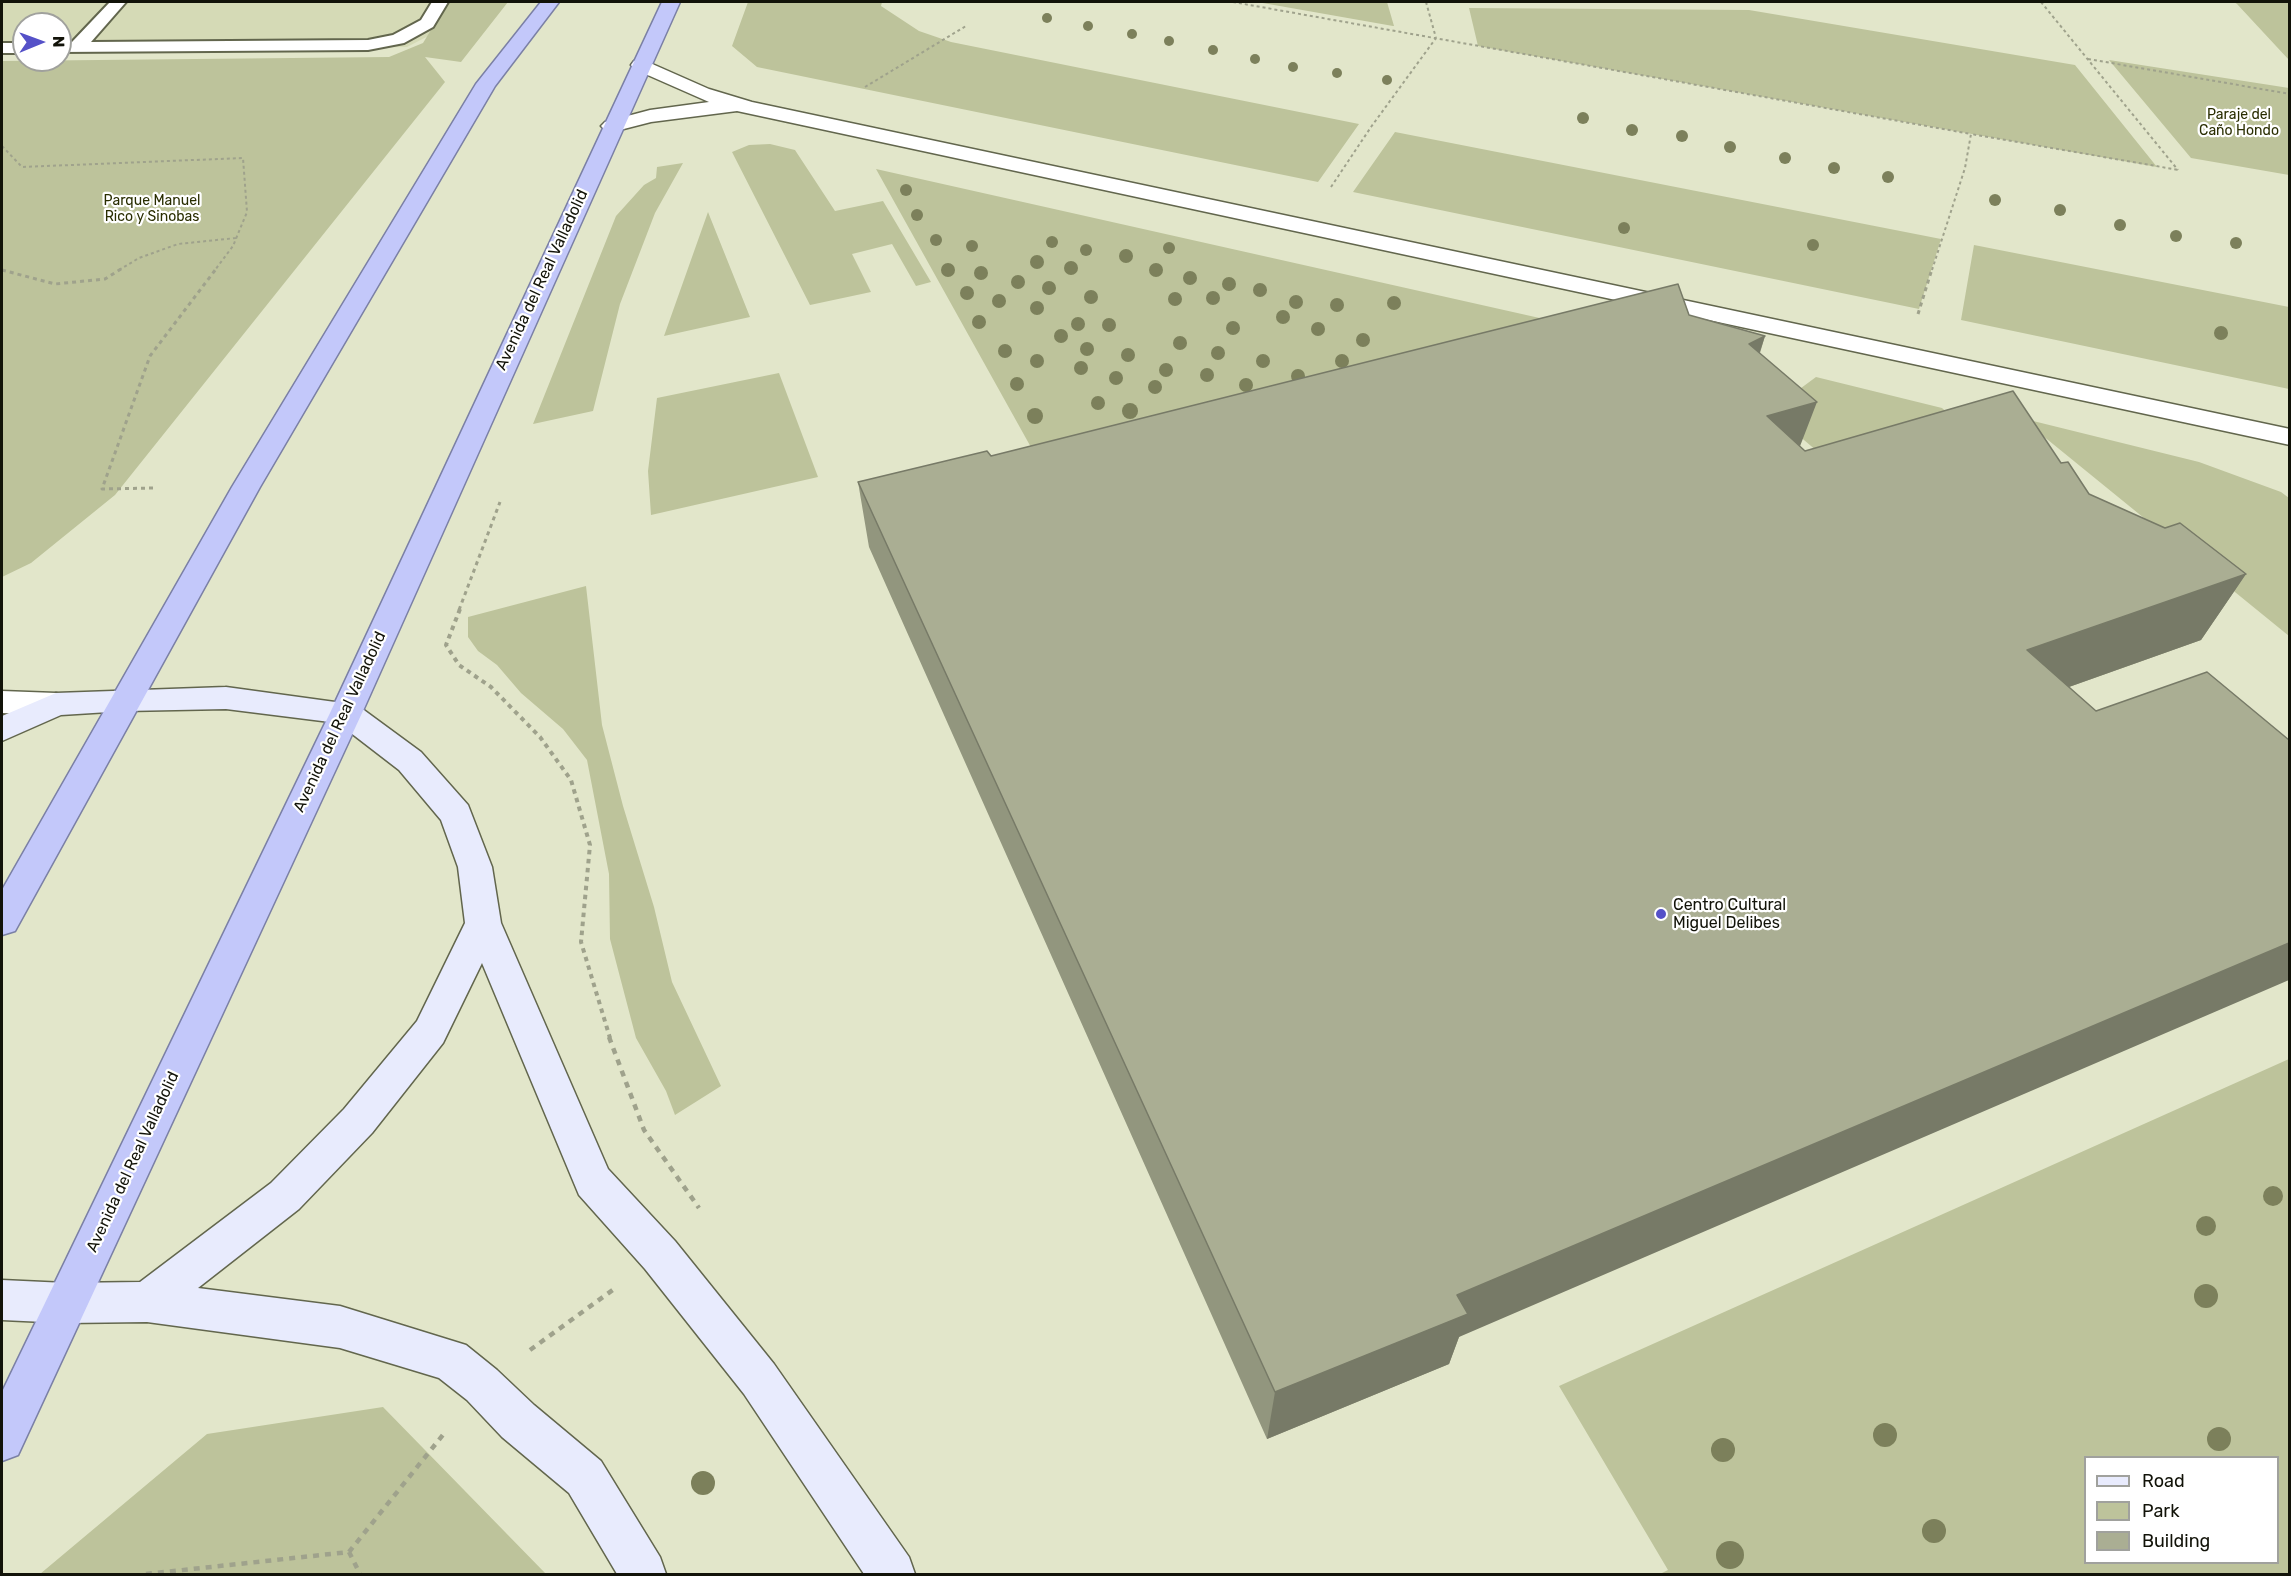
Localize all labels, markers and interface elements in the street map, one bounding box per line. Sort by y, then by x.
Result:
north arrow [12,12,72,72]
text: N [49,36,68,48]
park label: Paraje del Caño Hondo [2199,107,2279,140]
street label: Avenida del Real Valladolid [492,187,592,373]
park label: Parque Manuel Rico y Sinobas [104,193,200,226]
street label: Avenida del Real Valladolid [290,629,390,815]
place label: Centro Cultural Miguel Delibes [1673,895,1786,933]
marker: Centro Cultural Miguel Delibes [1654,907,1668,921]
street label: Avenida del Real Valladolid [83,1069,183,1255]
legend [2084,1456,2279,1564]
text: Road [2142,1470,2185,1492]
text: Park [2142,1500,2179,1522]
text: Building [2142,1530,2210,1552]

